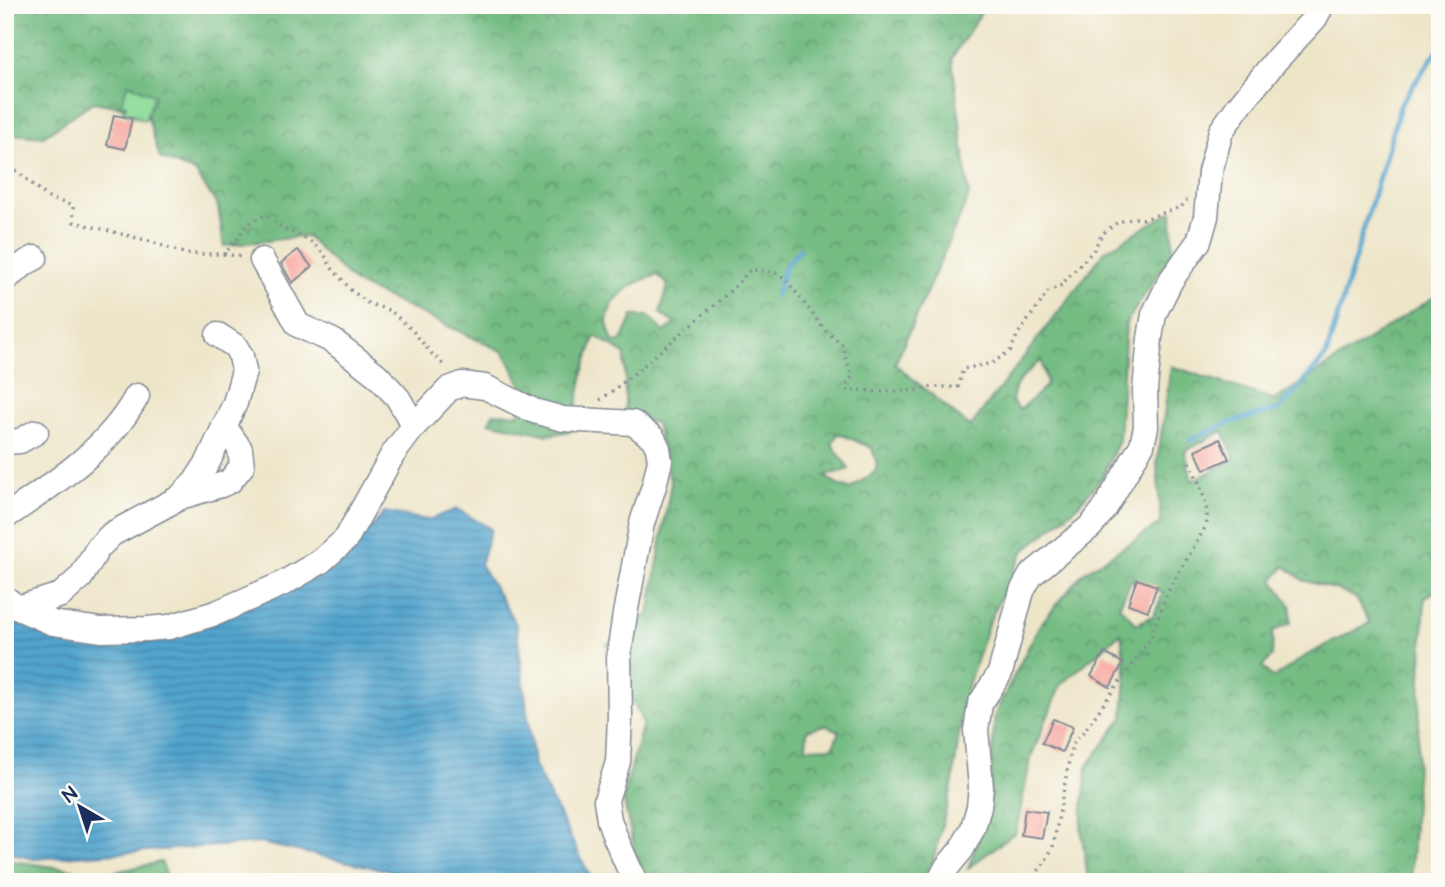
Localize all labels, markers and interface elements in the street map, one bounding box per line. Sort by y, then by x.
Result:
north arrow [46,772,116,842]
text: N [57,781,83,809]

